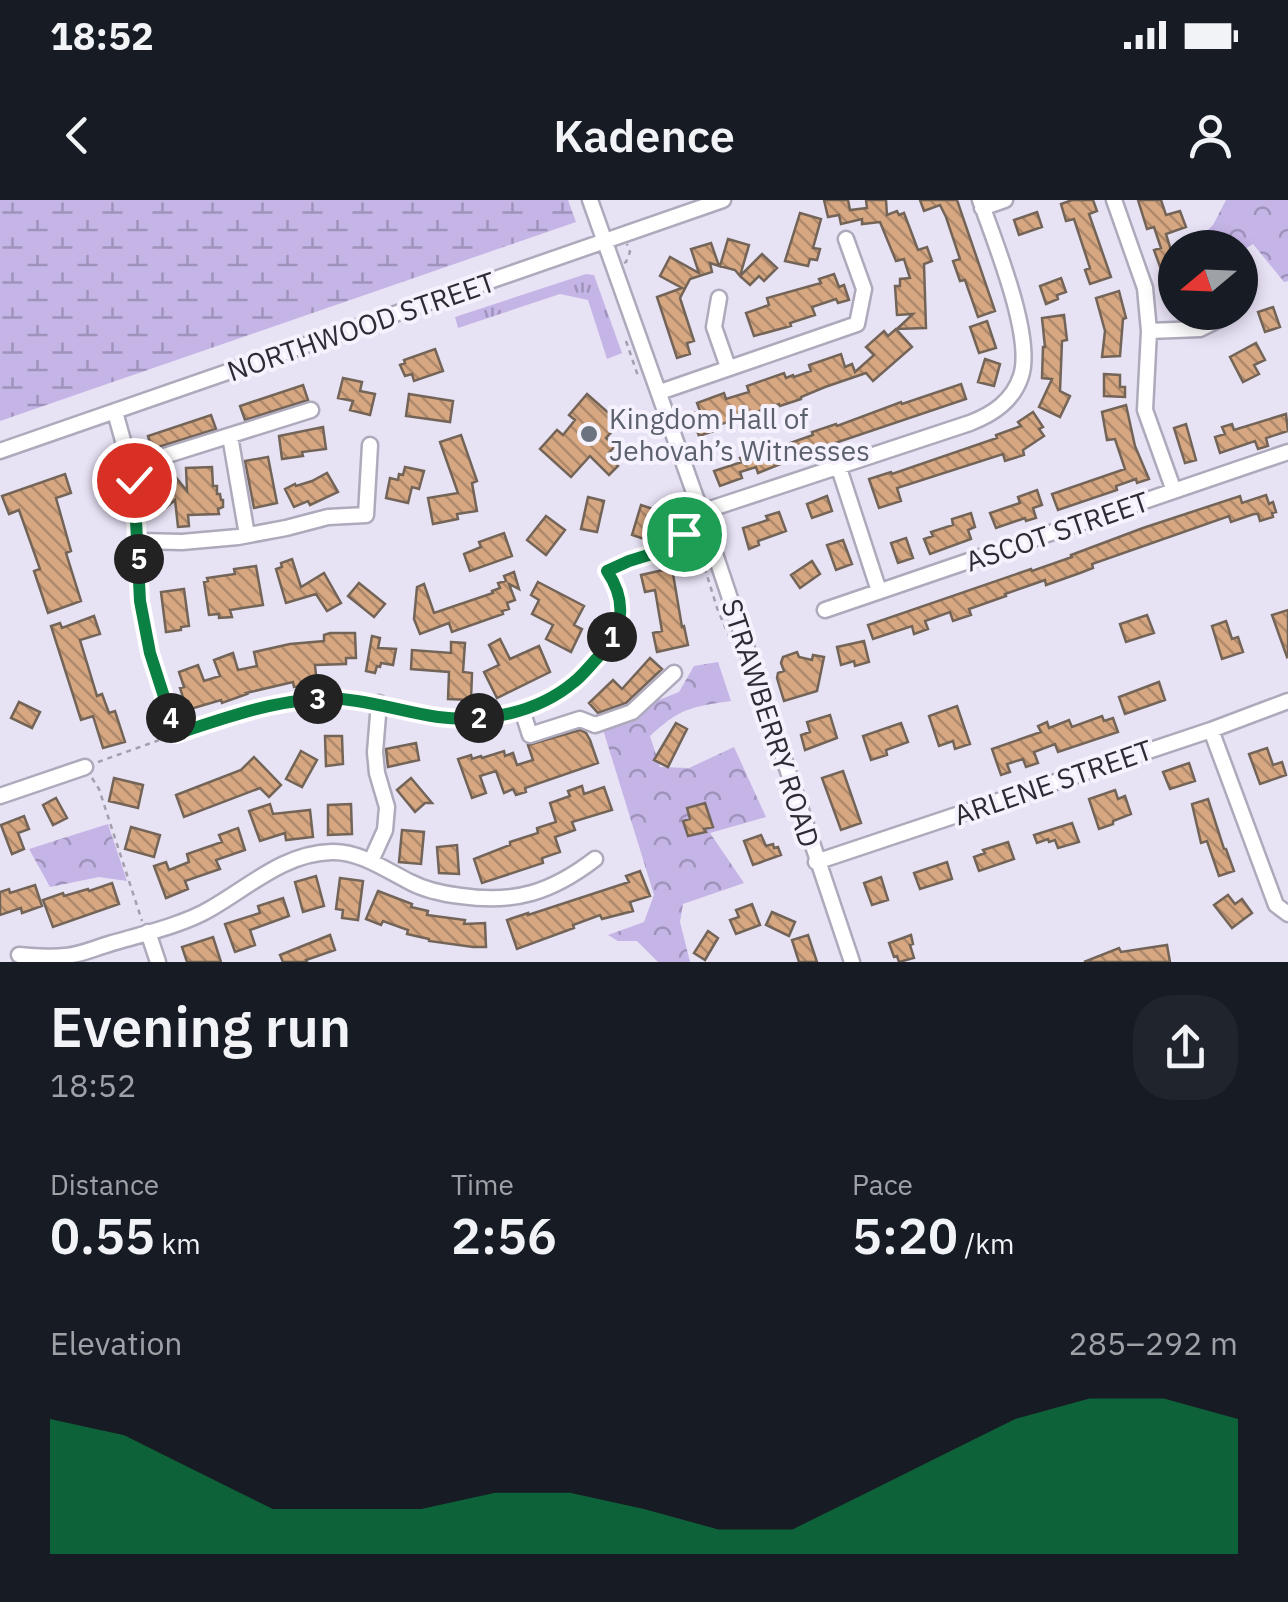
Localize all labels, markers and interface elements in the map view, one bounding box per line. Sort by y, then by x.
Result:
text: 18:52 [50,11,154,60]
text: Kadence [553,106,735,164]
icon: back [50,108,105,163]
icon: person [1183,108,1238,163]
north arrow [1158,230,1258,330]
map controls [1158,230,1258,330]
street label: NORTHWOOD STREET [222,263,500,389]
place label: Kingdom Hall of Jehovah’s Witnesses [609,400,870,469]
marker: Kingdom Hall of Jehovah’s Witnesses [578,423,600,445]
pin [92,438,177,523]
icon: check [107,453,162,508]
street label: ASCOT STREET [960,482,1154,580]
pin [642,492,727,577]
icon: arrive [657,507,712,562]
pin: 5 [114,534,164,584]
text: 5 [131,540,147,577]
street label: STRAWBERRY ROAD [713,594,829,852]
pin: 1 [587,612,637,662]
text: 1 [604,618,620,655]
pin: 3 [293,674,343,724]
text: 3 [310,680,326,717]
pin: 4 [146,693,196,743]
pin: 2 [454,693,504,743]
text: 4 [163,699,179,736]
text: 2 [471,699,487,736]
street label: ARLENE STREET [949,731,1157,833]
text: Evening run [50,991,351,1062]
button: share [1133,995,1238,1100]
text: 18:52 [50,1064,136,1106]
text: Distance [50,1166,159,1203]
text: Time [451,1166,514,1203]
text: Pace [852,1166,913,1203]
text: 0.55 [50,1203,155,1268]
text: 2:56 [451,1203,557,1268]
text: 5:20 [852,1203,958,1268]
text: km [155,1225,201,1262]
text: /km [958,1225,1015,1262]
text: Elevation [50,1322,183,1364]
text: 285–292 m [1068,1322,1238,1364]

